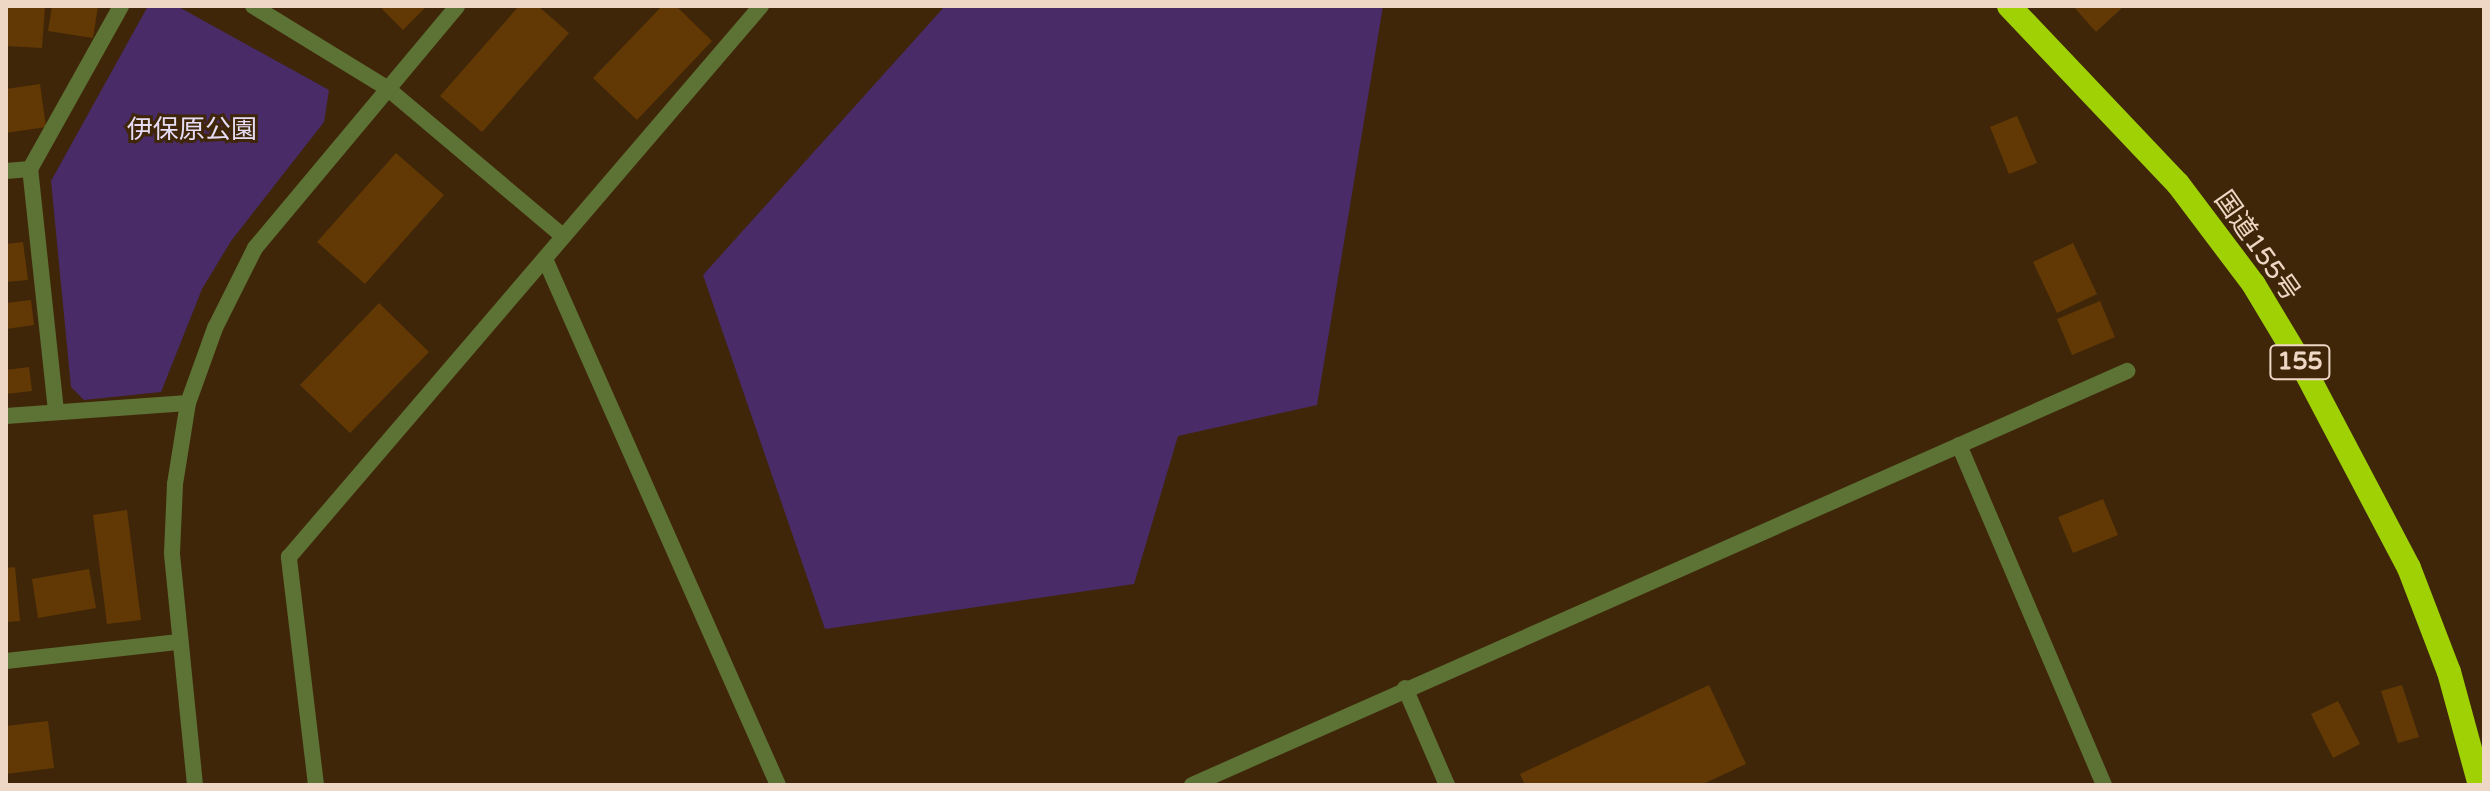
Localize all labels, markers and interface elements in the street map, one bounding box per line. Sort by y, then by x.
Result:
park label: 伊保原公園 [127,114,257,146]
street label: 国道155号 [2208,185,2306,307]
road number: 155 [2268,342,2332,382]

